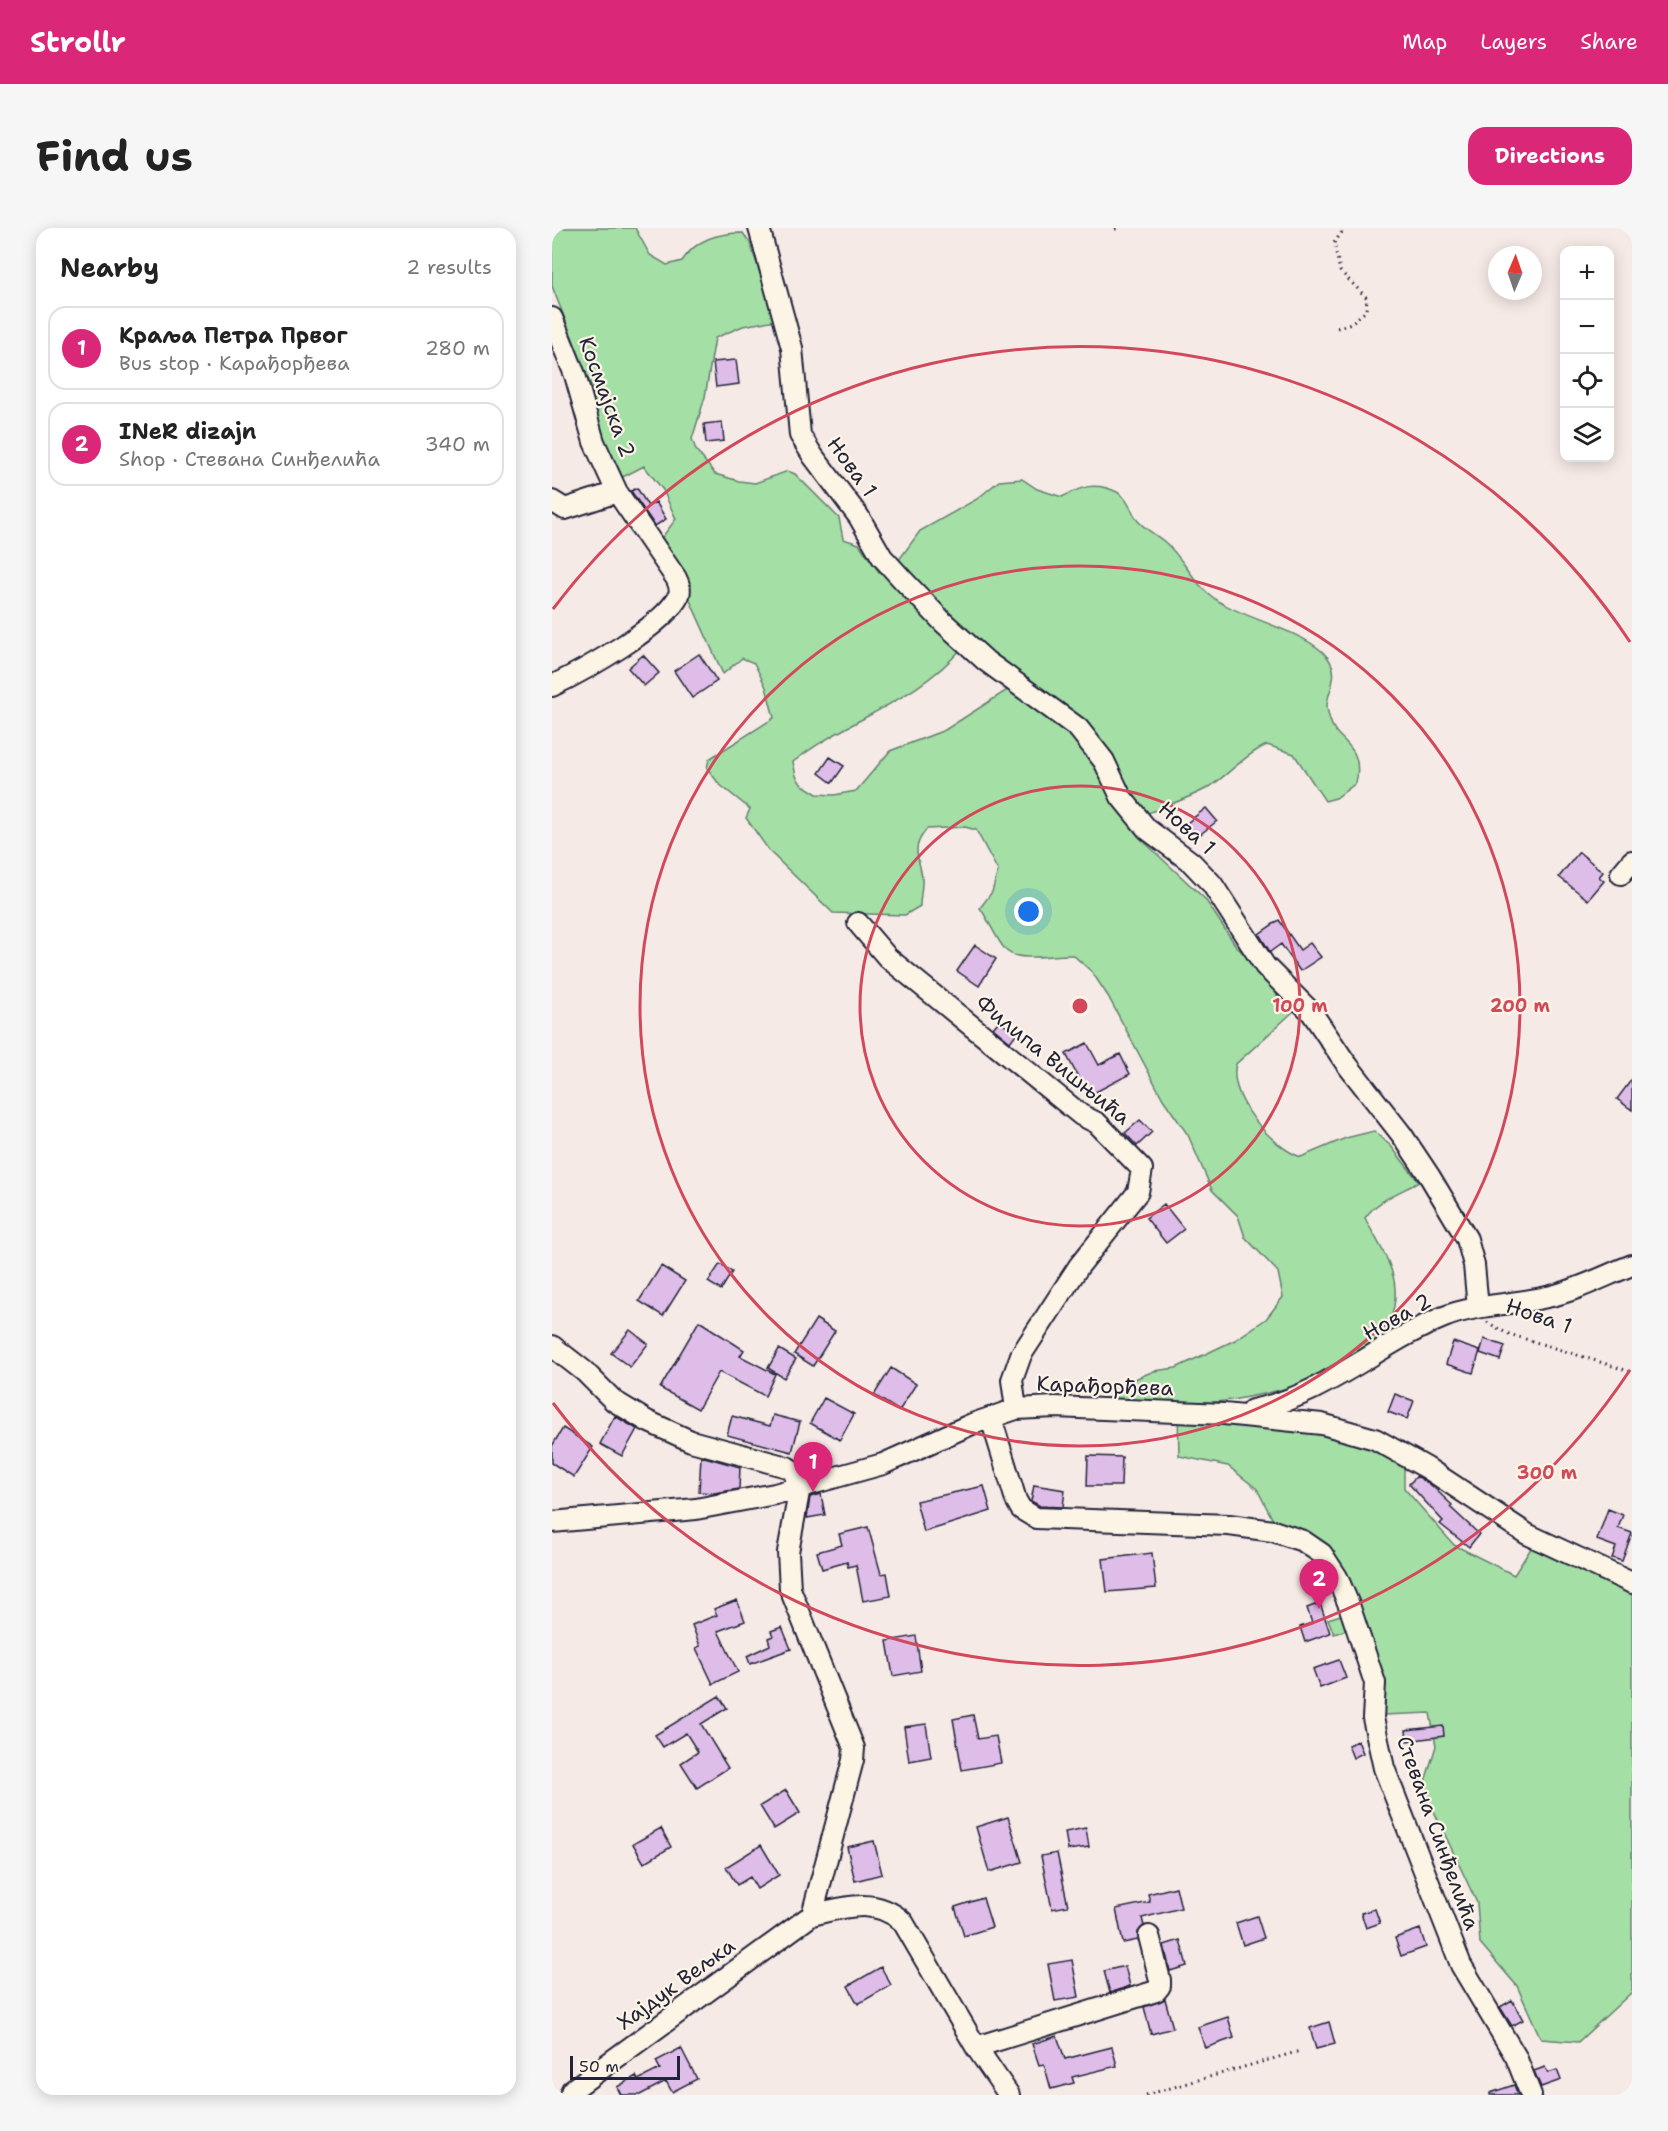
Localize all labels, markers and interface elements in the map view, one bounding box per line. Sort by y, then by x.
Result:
text: Strollr [30,23,126,61]
text: Map [1402,28,1447,56]
text: Layers [1480,28,1547,56]
text: Share [1580,28,1638,56]
button: Directions [1468,127,1632,185]
text: Find us [36,128,193,184]
north arrow [1488,246,1542,300]
map controls [1560,246,1614,462]
button: + [1560,246,1614,300]
text: Nearby [60,250,159,285]
text: 2 results [406,254,492,280]
button: − [1560,300,1614,354]
text: Краља Петра Првог [119,321,348,350]
street label: Космајска 2 [572,333,642,461]
text: 1 [77,335,86,361]
text: 280 m [425,335,490,361]
text: Bus stop · Карађорђева [119,350,350,376]
button: locate [1560,354,1614,408]
button: layers [1560,408,1614,462]
text: INeR dizajn [119,417,257,446]
text: 2 [75,431,89,457]
text: 340 m [425,431,490,457]
street label: Нова 1 [821,431,883,503]
text: Shop · Стевана Синђелића [119,446,380,472]
street label: Нова 1 [1152,795,1222,861]
your location [1014,897,1043,926]
street label: Филипа Вишњића [970,989,1136,1131]
text: 100 m [1272,994,1328,1018]
text: 200 m [1490,994,1551,1018]
centre of rings [1070,996,1090,1016]
street label: Нова 2 [1358,1287,1436,1347]
street label: Нова 1 [1502,1292,1576,1340]
street label: Карађорђева [1036,1370,1174,1402]
pin: 1 [794,1442,832,1492]
text: 300 m [1517,1461,1578,1485]
pin: 2 [1300,1560,1338,1609]
street label: Стевана Синђелића [1390,1732,1486,1934]
street label: Хајдук Вељка [611,1932,741,2036]
scale bar [570,2053,680,2080]
text: 50 m [579,2056,619,2077]

